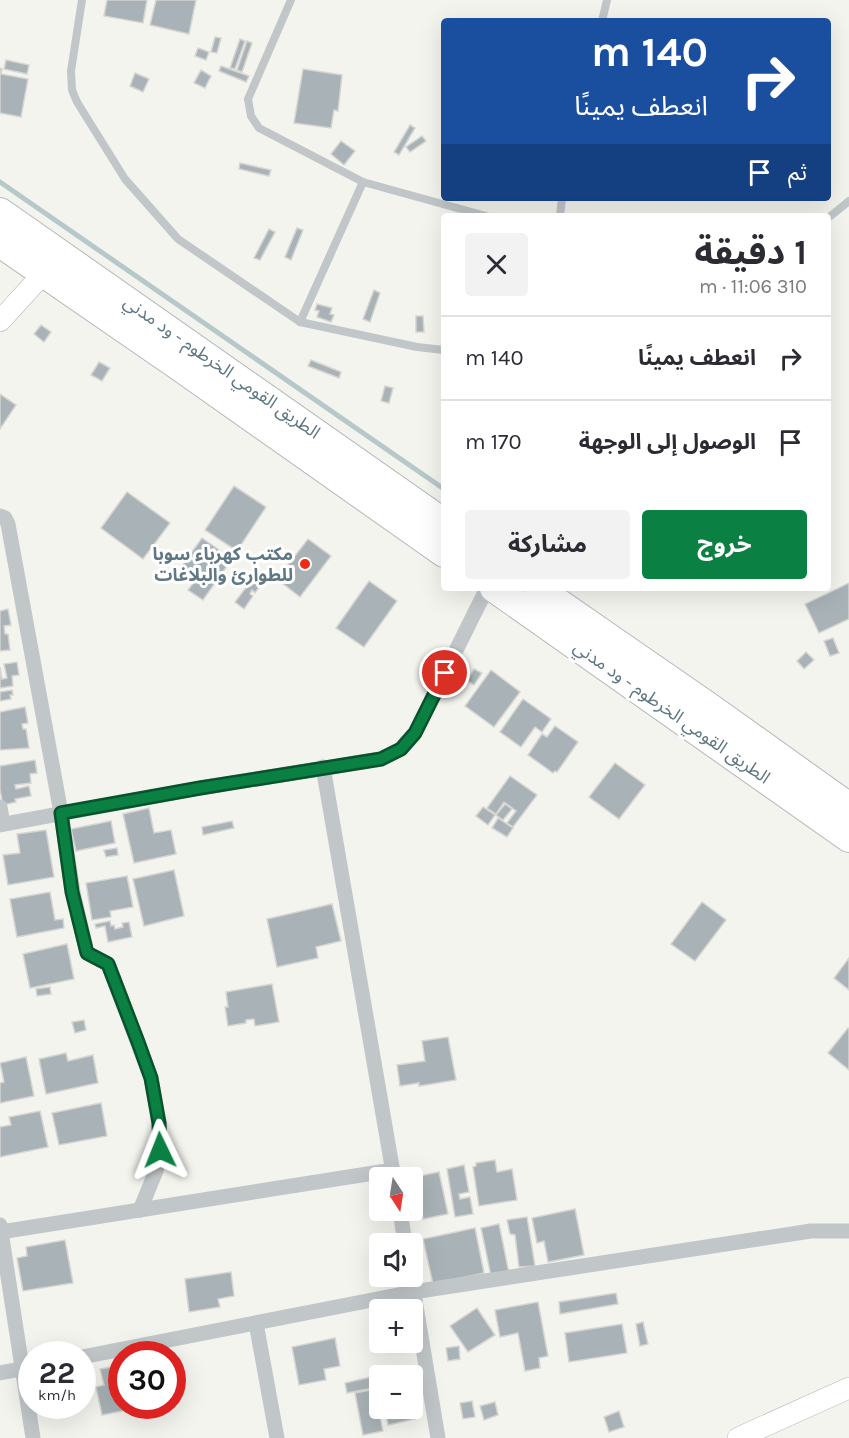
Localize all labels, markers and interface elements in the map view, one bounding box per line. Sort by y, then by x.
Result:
text: 140 m [591,27,708,77]
icon: right [729,42,807,120]
text: انعطف يمينًا [574,90,708,122]
icon: arrive [743,156,776,189]
text: ثم [788,160,807,186]
text: 1 دقيقة [694,231,807,273]
button: close [465,233,528,296]
text: 310 m · 11:06 [699,275,807,298]
street label: الطريق القومي الخرطوم - ود مدني [118,291,325,446]
icon: right [774,342,807,375]
text: 140 m [465,345,523,371]
text: انعطف يمينًا [638,345,756,371]
icon: arrive [774,426,807,459]
text: 170 m [465,429,522,455]
text: الوصول إلى الوجهة [579,429,756,455]
button: مشاركة [465,510,630,579]
button: خروج [642,510,807,579]
place label: مكتب كهرباء سوبا للطوارئ والبلاغات [152,543,293,586]
marker: مكتب كهرباء سوبا للطوارئ والبلاغات [298,557,312,571]
street label: الطريق القومي الخرطوم - ود مدني [568,636,775,791]
pin [419,647,470,698]
icon: arrive [428,656,461,689]
position arrow [128,1118,192,1182]
north arrow [369,1167,423,1221]
map controls [369,1167,423,1419]
button: sound [369,1233,423,1287]
button: + [369,1299,423,1353]
speed limit sign: 30 [108,1341,186,1419]
text: 22 [39,1355,75,1391]
button: − [369,1365,423,1419]
text: km/h [38,1386,76,1404]

